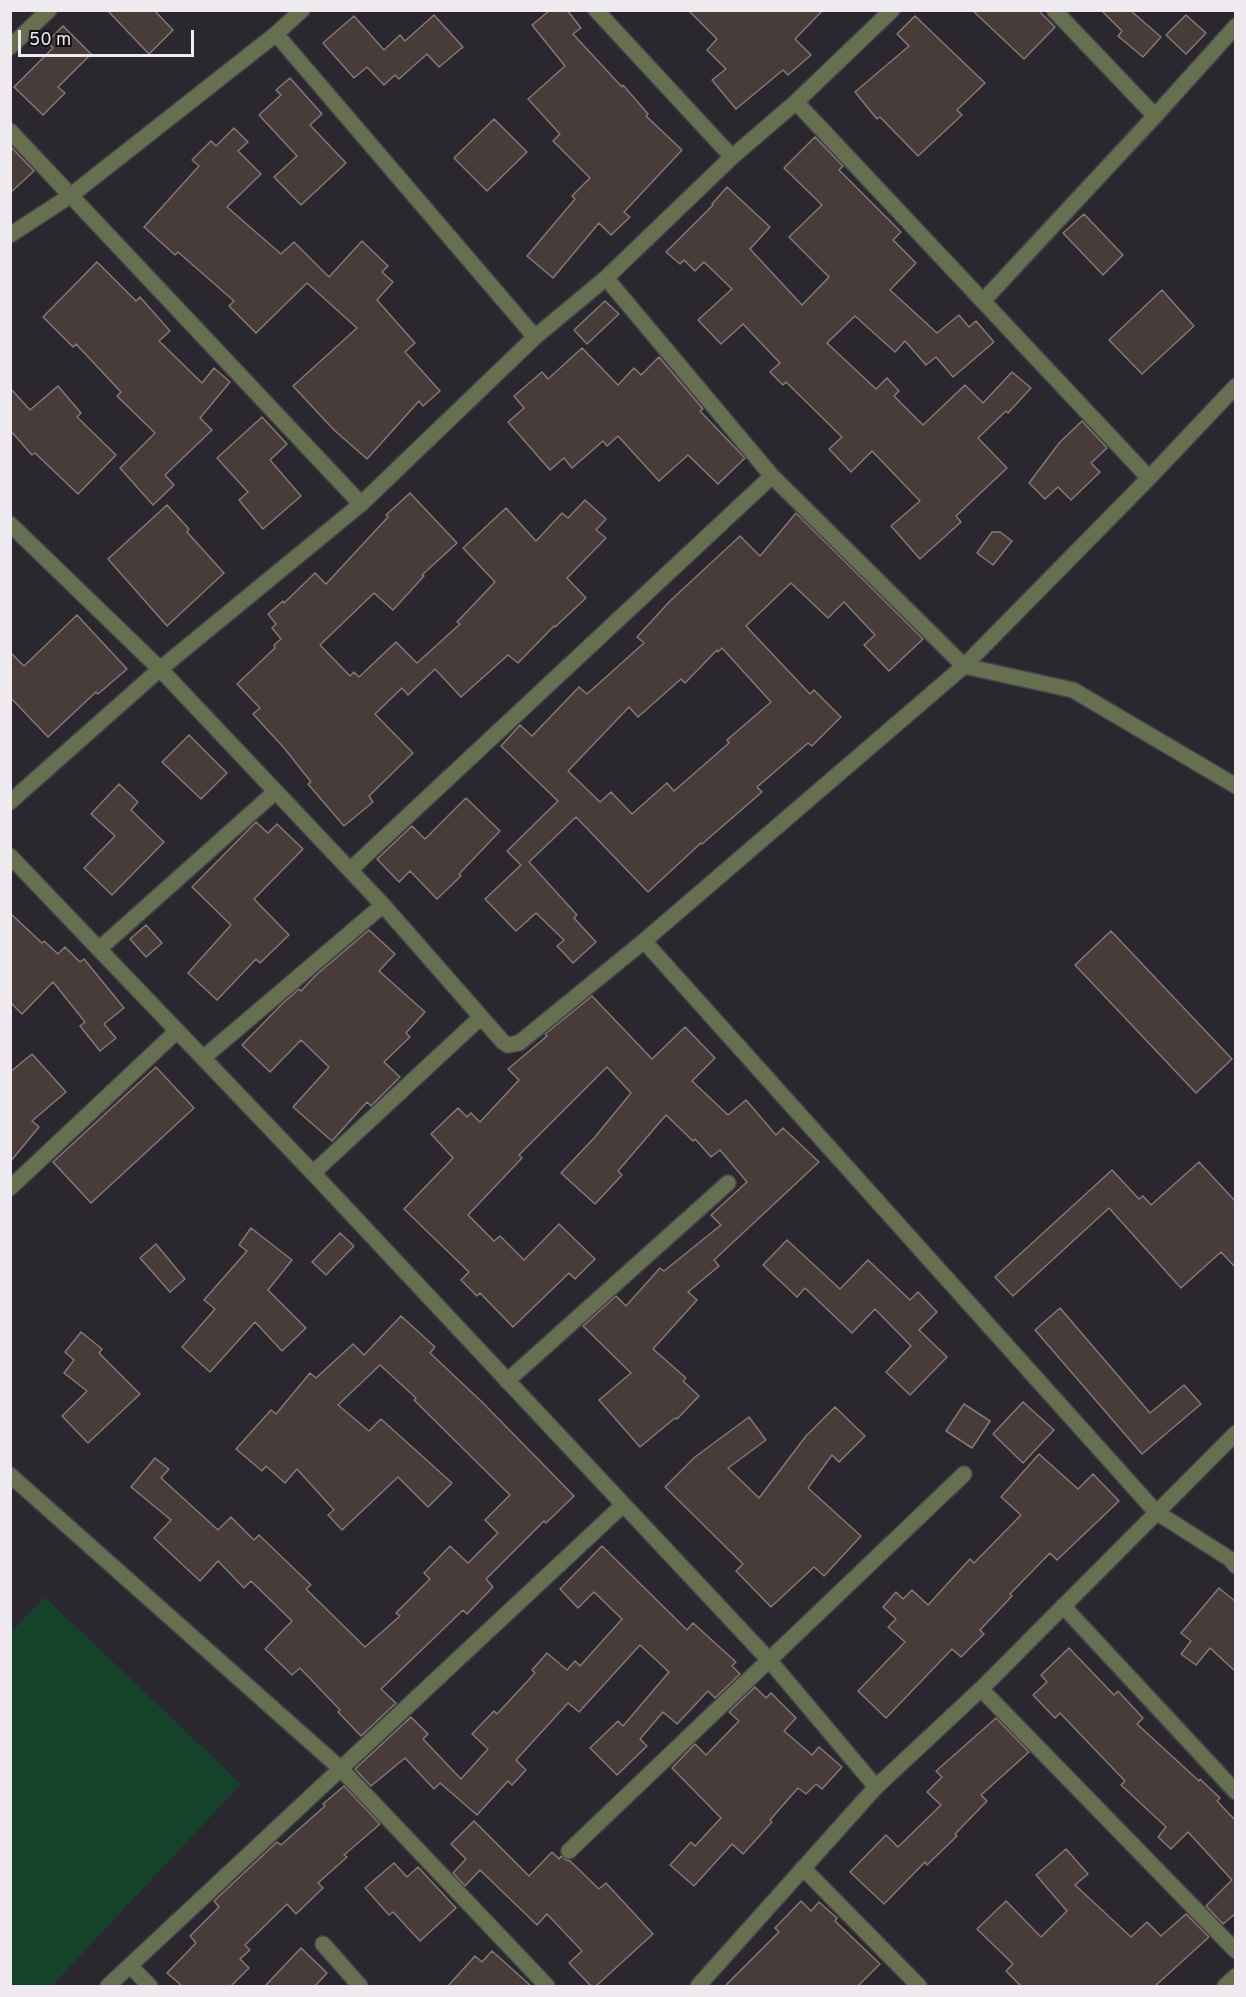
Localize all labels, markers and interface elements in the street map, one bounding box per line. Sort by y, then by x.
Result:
scale bar [21,18,196,56]
text: 50 m [29,29,71,52]

